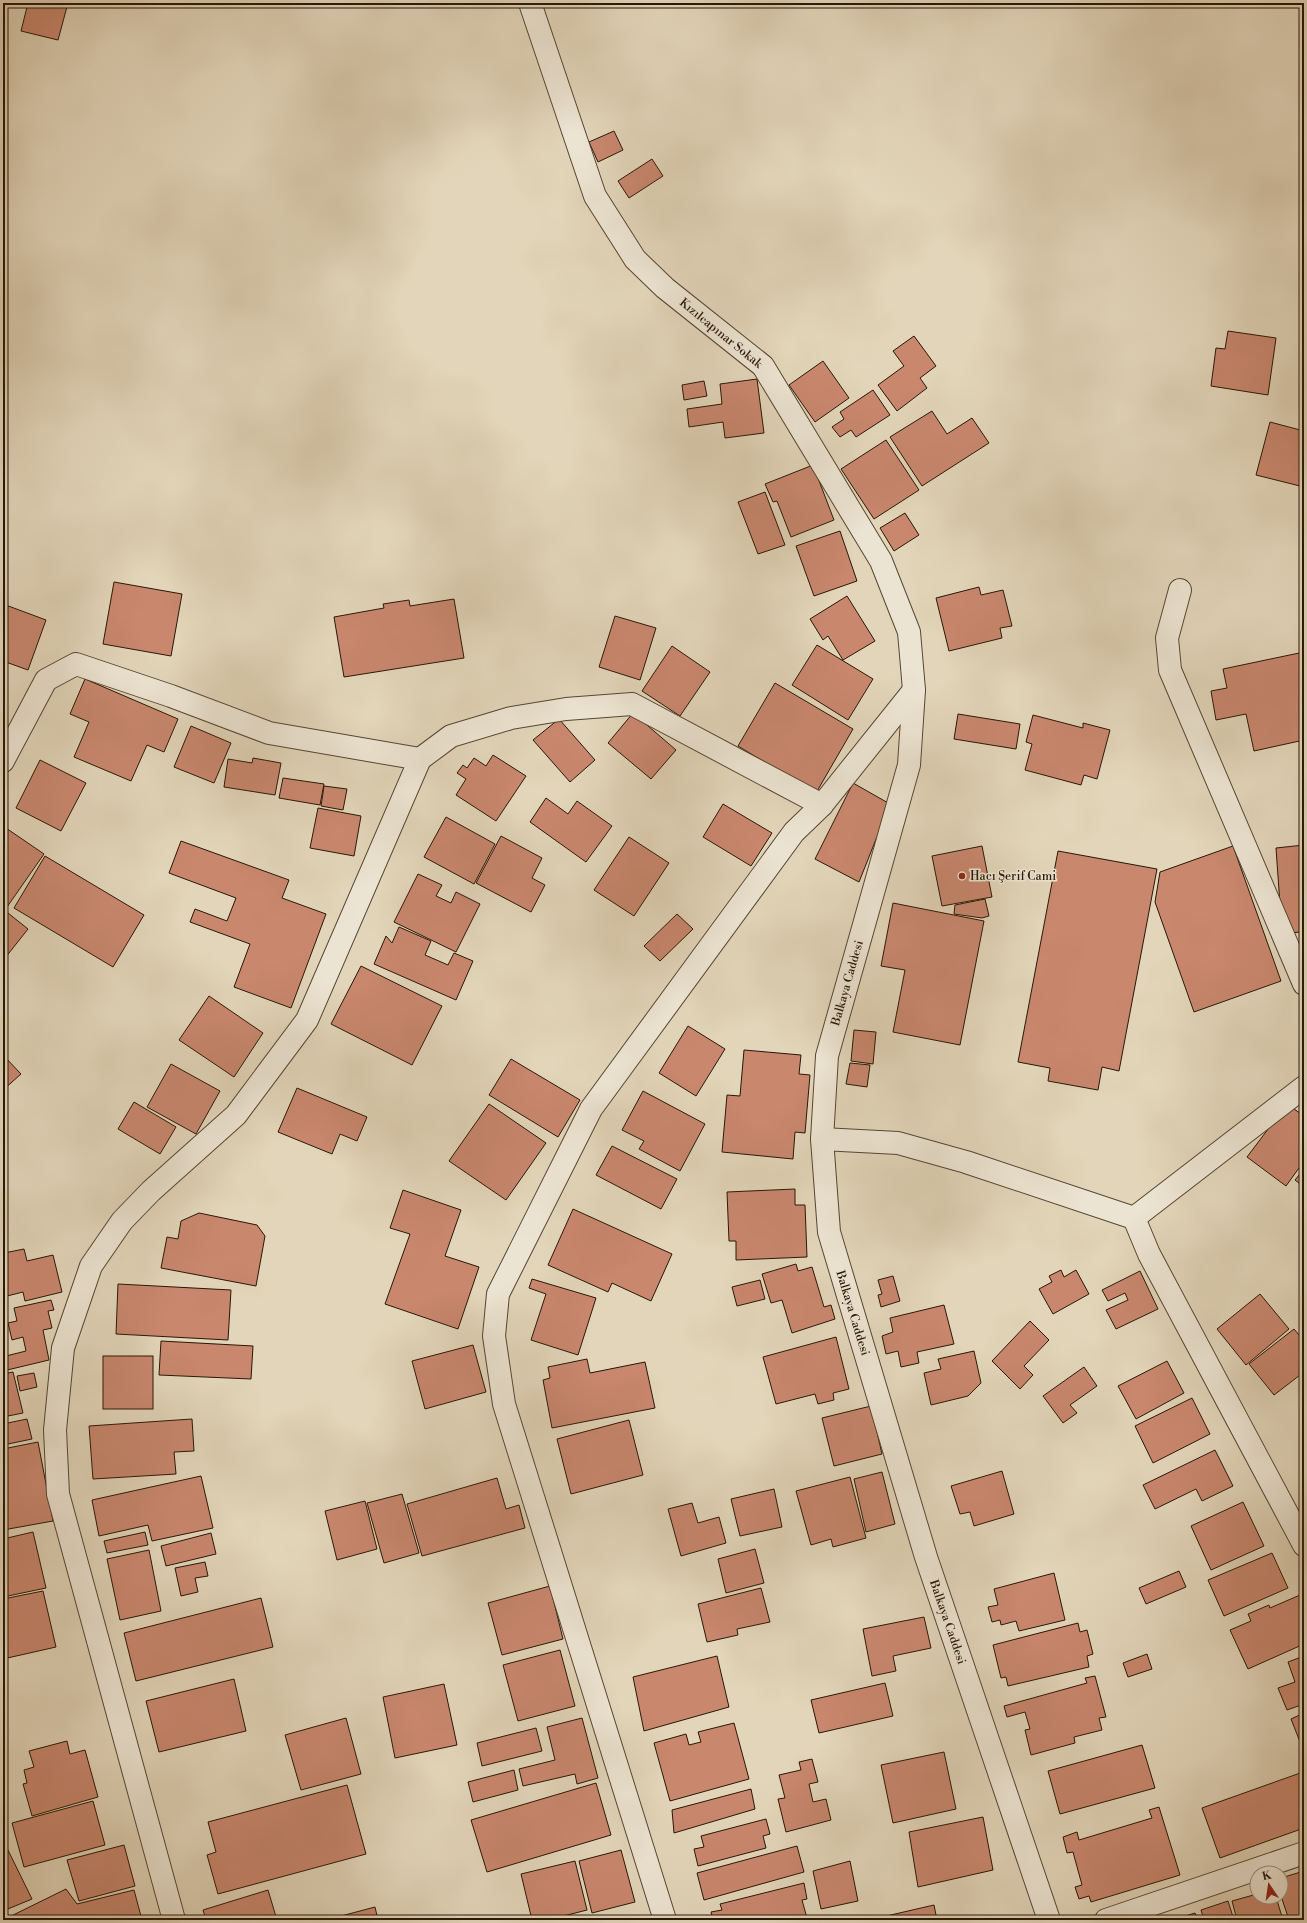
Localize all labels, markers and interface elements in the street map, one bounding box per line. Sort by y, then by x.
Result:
street label: Kızılcapınar Sokak [676,295,766,372]
place label: Hacı Şerif Cami [970,869,1056,884]
marker: Hacı Şerif Cami [957,871,967,881]
street label: Balkaya Caddesi [828,939,867,1029]
street label: Balkaya Caddesi [832,1268,873,1358]
street label: Balkaya Caddesi [926,1577,969,1666]
north arrow [1249,1865,1289,1905]
text: K [1261,1868,1274,1884]

